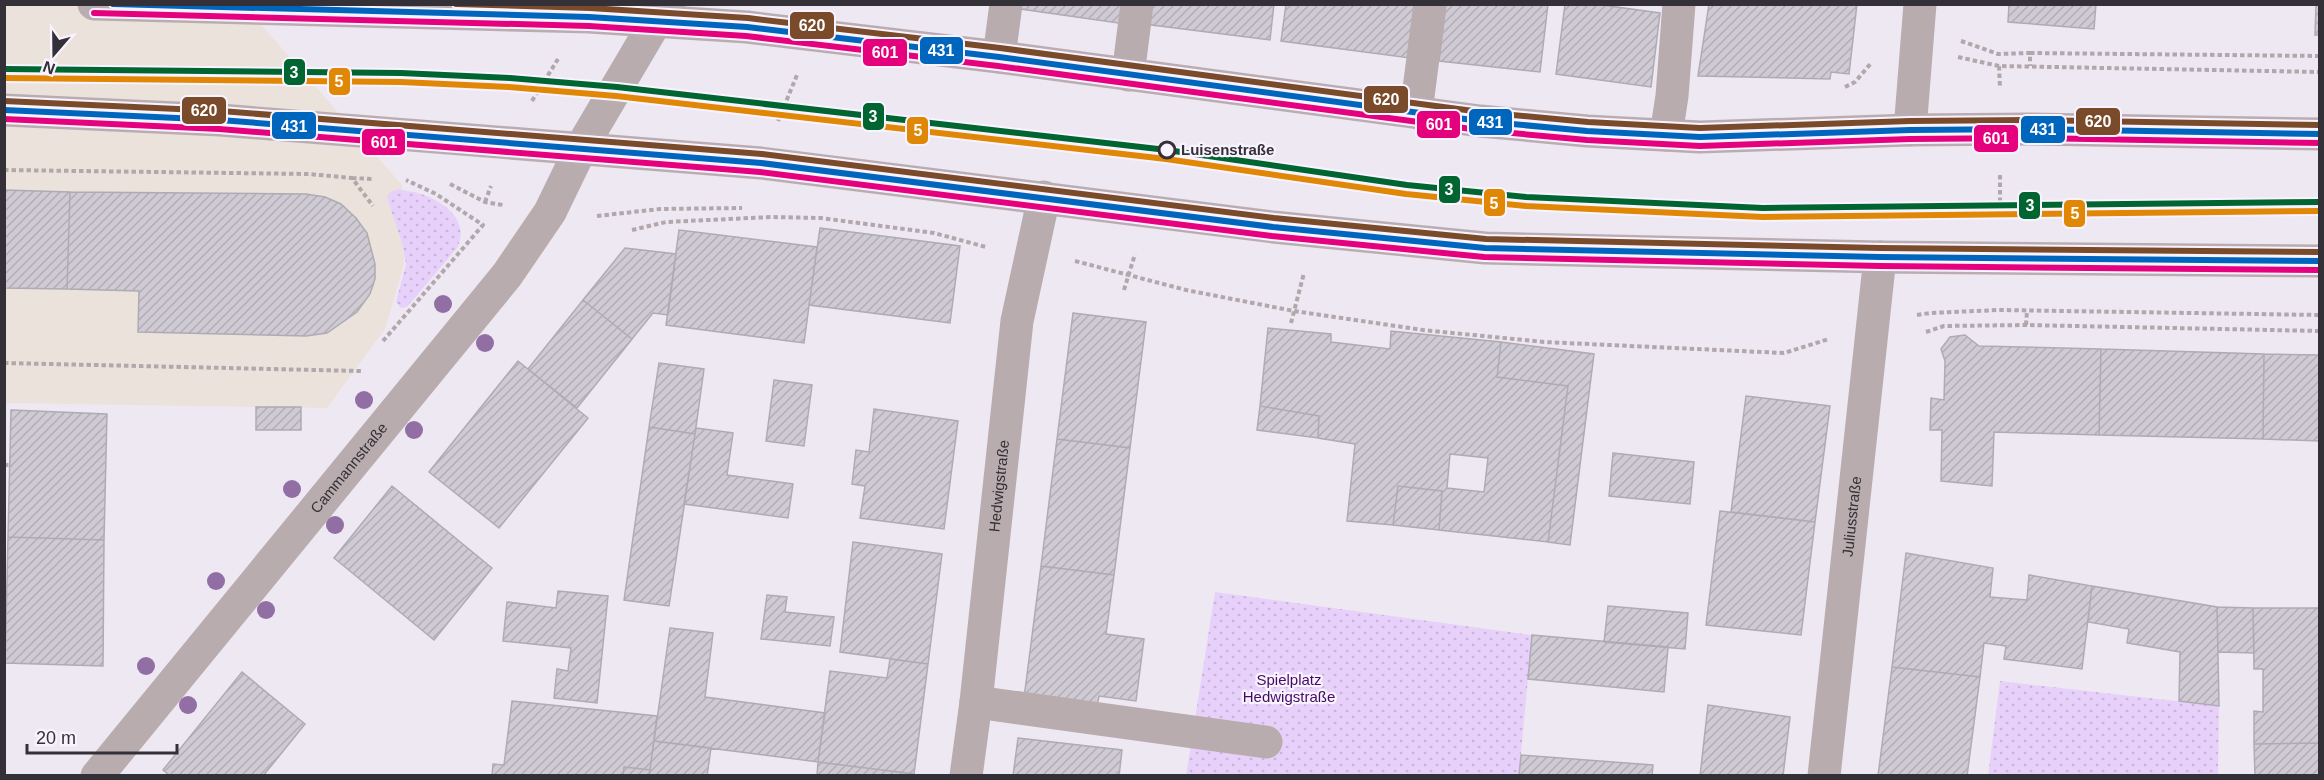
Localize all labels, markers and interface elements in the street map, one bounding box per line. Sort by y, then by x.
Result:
line badge: 620 [789,11,835,40]
text: 620 [799,17,825,34]
north arrow [24,24,84,84]
line badge: 431 [919,36,964,65]
line badge: 601 [862,38,908,67]
text: 431 [928,42,954,59]
text: 601 [872,44,898,61]
text: N [41,58,57,78]
line badge: 3 [283,58,306,86]
text: 3 [290,64,299,81]
line badge: 5 [328,67,351,96]
text: 5 [335,73,344,90]
line badge: 620 [1363,85,1409,114]
text: 620 [1373,91,1399,108]
line badge: 620 [181,96,227,125]
text: 620 [191,102,217,119]
line badge: 3 [862,102,885,131]
line badge: 620 [2075,107,2121,136]
text: 3 [869,108,878,125]
line badge: 431 [1468,108,1513,136]
line badge: 601 [1416,110,1461,139]
line badge: 431 [271,111,317,140]
text: 620 [2085,113,2111,130]
text: 431 [1477,114,1503,131]
line badge: 431 [2020,115,2066,144]
line badge: 5 [906,116,929,145]
text: 601 [1426,116,1452,133]
text: 431 [281,118,307,135]
text: 431 [2030,121,2056,138]
text: 5 [914,122,923,139]
line badge: 601 [1973,124,2019,153]
line badge: 601 [361,128,406,156]
text: 601 [1983,130,2009,147]
text: 601 [371,134,397,151]
marker: Luisenstraße [1158,141,1176,159]
place label: Luisenstraße [1181,141,1274,158]
line badge: 3 [1438,175,1461,204]
text: 3 [1445,181,1454,198]
line badge: 5 [1483,188,1506,217]
line badge: 3 [2018,191,2041,220]
text: 5 [1490,195,1499,212]
text: 3 [2026,197,2035,214]
line badge: 5 [2063,199,2086,228]
text: 5 [2071,205,2080,222]
street label: Cammannstraße [307,419,391,516]
street label: Hedwigstraße [985,439,1012,533]
street label: Juliusstraße [1839,475,1864,558]
park label: Spielplatz Hedwigstraße [1243,671,1335,705]
scale bar [27,717,177,755]
text: 20 m [36,728,76,748]

